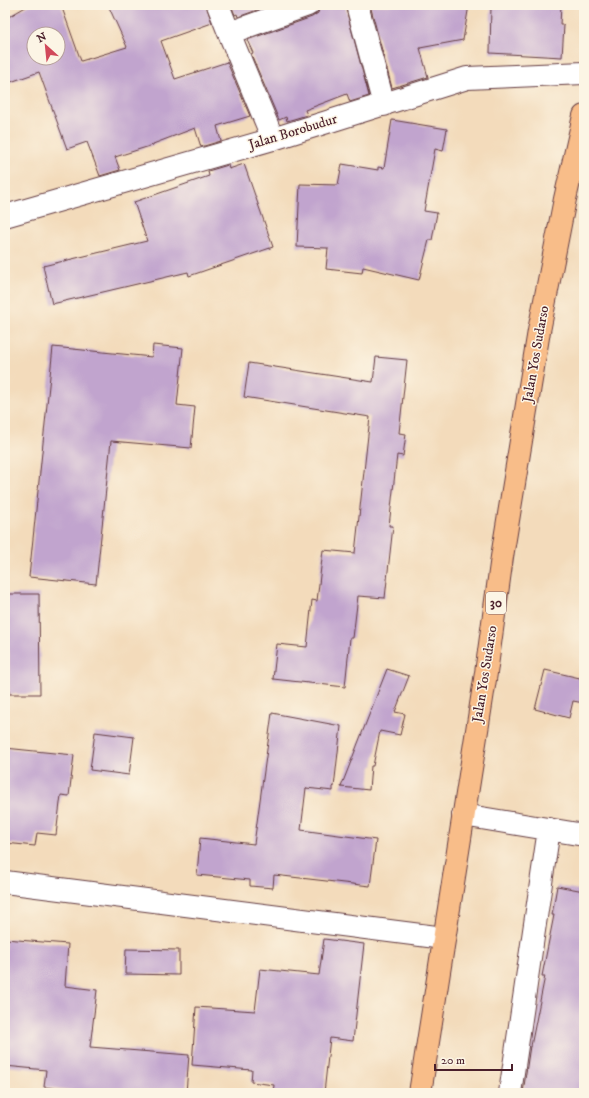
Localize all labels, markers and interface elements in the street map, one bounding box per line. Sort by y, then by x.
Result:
north arrow [26,26,66,66]
text: N [35,30,49,46]
street label: Jalan Borobudur [245,110,340,155]
street label: Jalan Yos Sudarso [518,304,553,406]
road number: 30 [486,592,506,614]
street label: Jalan Yos Sudarso [468,624,502,726]
scale bar [435,1046,512,1072]
text: 20 m [441,1053,465,1068]

